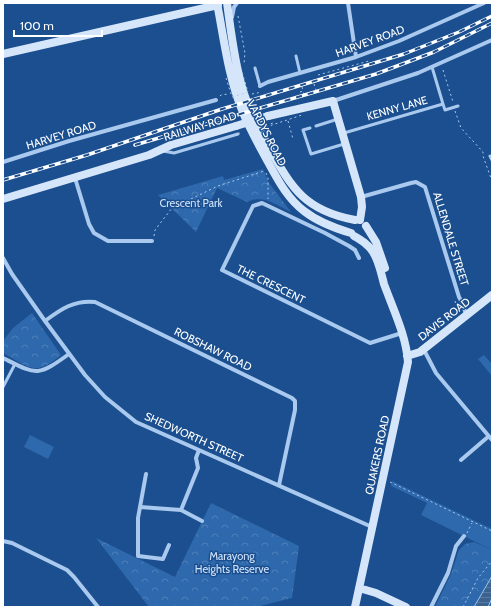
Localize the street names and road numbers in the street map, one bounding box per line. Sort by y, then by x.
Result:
street label: HARVEY ROAD [334,22,406,60]
street label: KENNY LANE [365,93,429,123]
street label: VARDYS ROAD [244,98,290,168]
street label: RAILWAY ROAD [162,108,238,144]
street label: HARVEY ROAD [24,118,98,152]
street label: ALLENDALE STREET [430,190,472,288]
street label: THE CRESCENT [234,261,308,307]
street label: DAVIS ROAD [415,294,473,344]
street label: ROBSHAW ROAD [172,324,254,374]
street label: SHEDWORTH STREET [142,409,246,465]
street label: QUAKERS ROAD [362,414,392,496]

